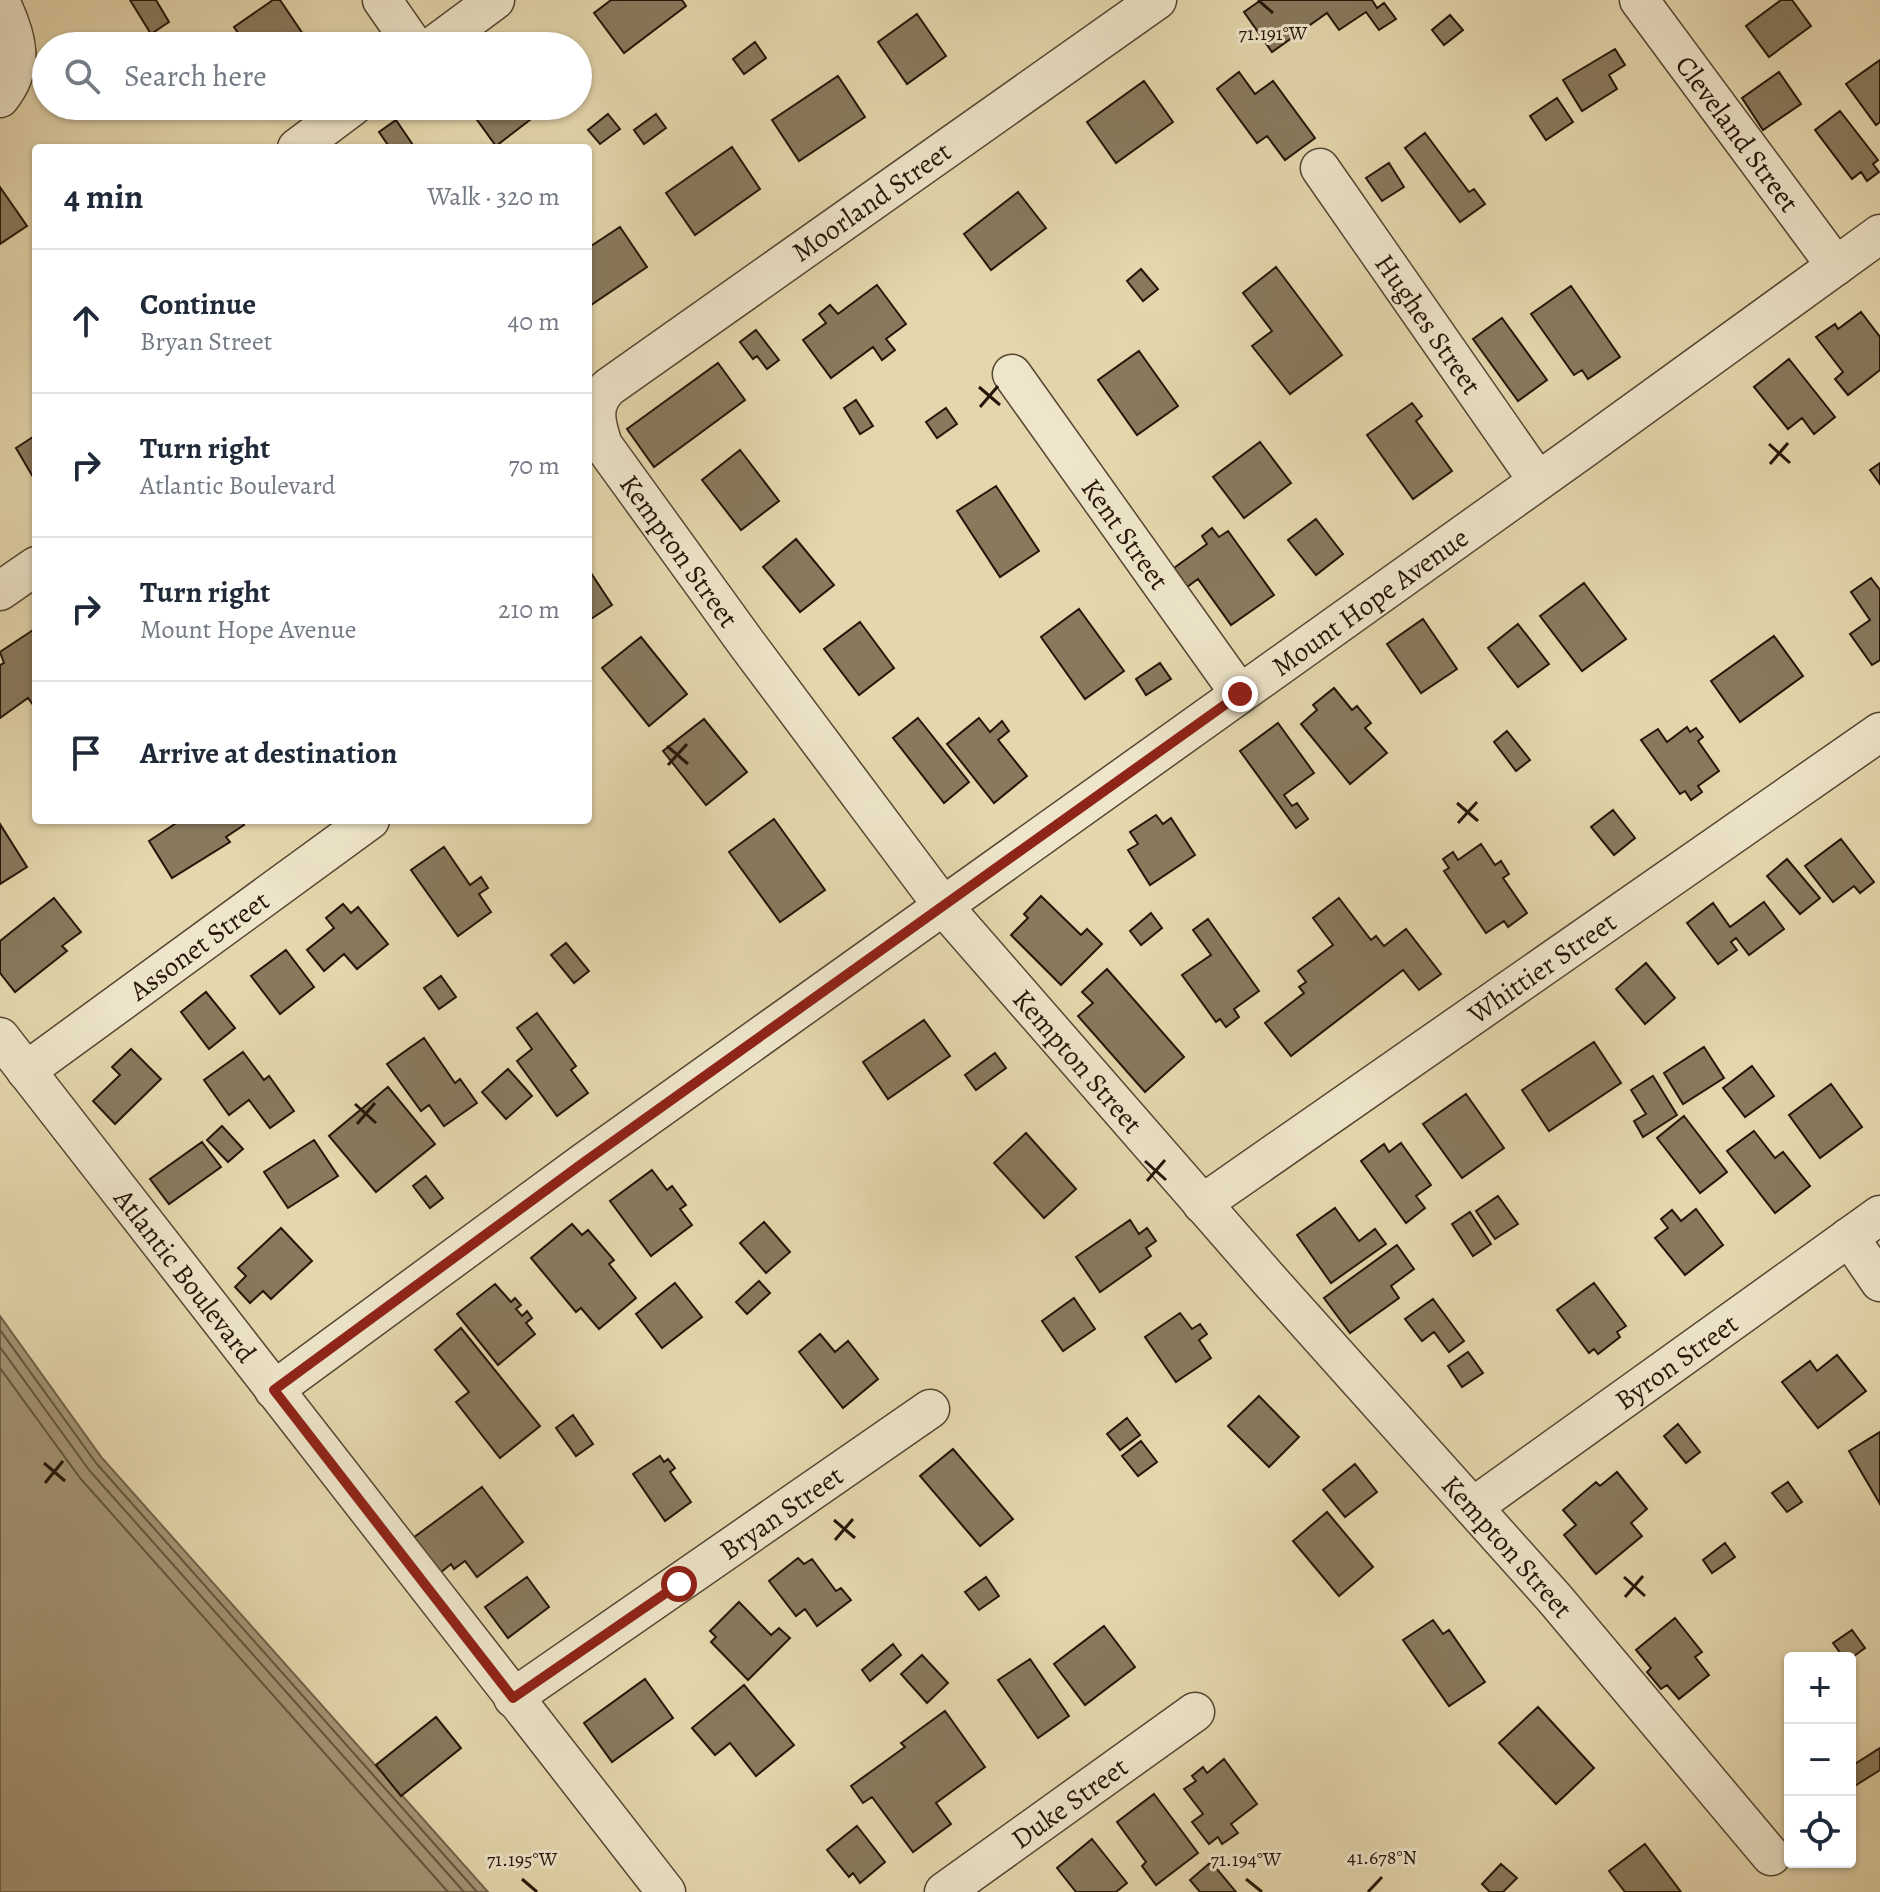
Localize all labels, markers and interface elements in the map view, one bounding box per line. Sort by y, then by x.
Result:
text: 71.191°W [1239,20,1308,47]
search box [32,32,592,120]
street label: Cleveland Street [1666,48,1808,220]
icon: search [60,54,104,98]
text: Search here [124,56,267,96]
street label: Moorland Street [784,133,959,271]
text: 4 min [64,173,143,220]
text: Walk · 320 m [427,179,560,214]
street label: Hughes Street [1365,247,1490,402]
text: Continue [140,284,256,324]
icon: ahead [64,299,108,343]
text: 40 m [508,304,560,339]
text: Bryan Street [140,324,272,359]
text: Turn right [140,428,270,468]
icon: right [64,443,108,487]
text: 70 m [508,448,560,483]
street label: Kempton Street [610,467,747,636]
text: Atlantic Boulevard [140,468,336,503]
street label: Kent Street [1072,471,1178,597]
street label: Mount Hope Avenue [1264,519,1476,685]
text: Turn right [140,572,270,612]
icon: right [64,587,108,631]
text: 210 m [498,592,560,627]
text: Mount Hope Avenue [140,612,356,647]
route end [1222,676,1258,712]
icon: arrive [64,731,108,775]
text: Arrive at destination [140,733,397,773]
street label: Assonet Street [121,882,277,1010]
street label: Whittier Street [1460,903,1624,1034]
street label: Kempton Street [1004,981,1151,1142]
street label: Atlantic Boulevard [104,1180,265,1372]
street label: Byron Street [1607,1305,1746,1419]
street label: Bryan Street [712,1457,851,1569]
street label: Kempton Street [1433,1467,1581,1627]
route start [661,1566,697,1602]
map controls [1784,1652,1856,1868]
button: + [1784,1652,1856,1724]
button: − [1784,1724,1856,1796]
street label: Duke Street [1004,1748,1136,1858]
button: locate [1784,1796,1856,1868]
text: 41.678°N [1347,1844,1417,1871]
text: 71.195°W [487,1846,558,1873]
text: 71.194°W [1210,1846,1282,1873]

